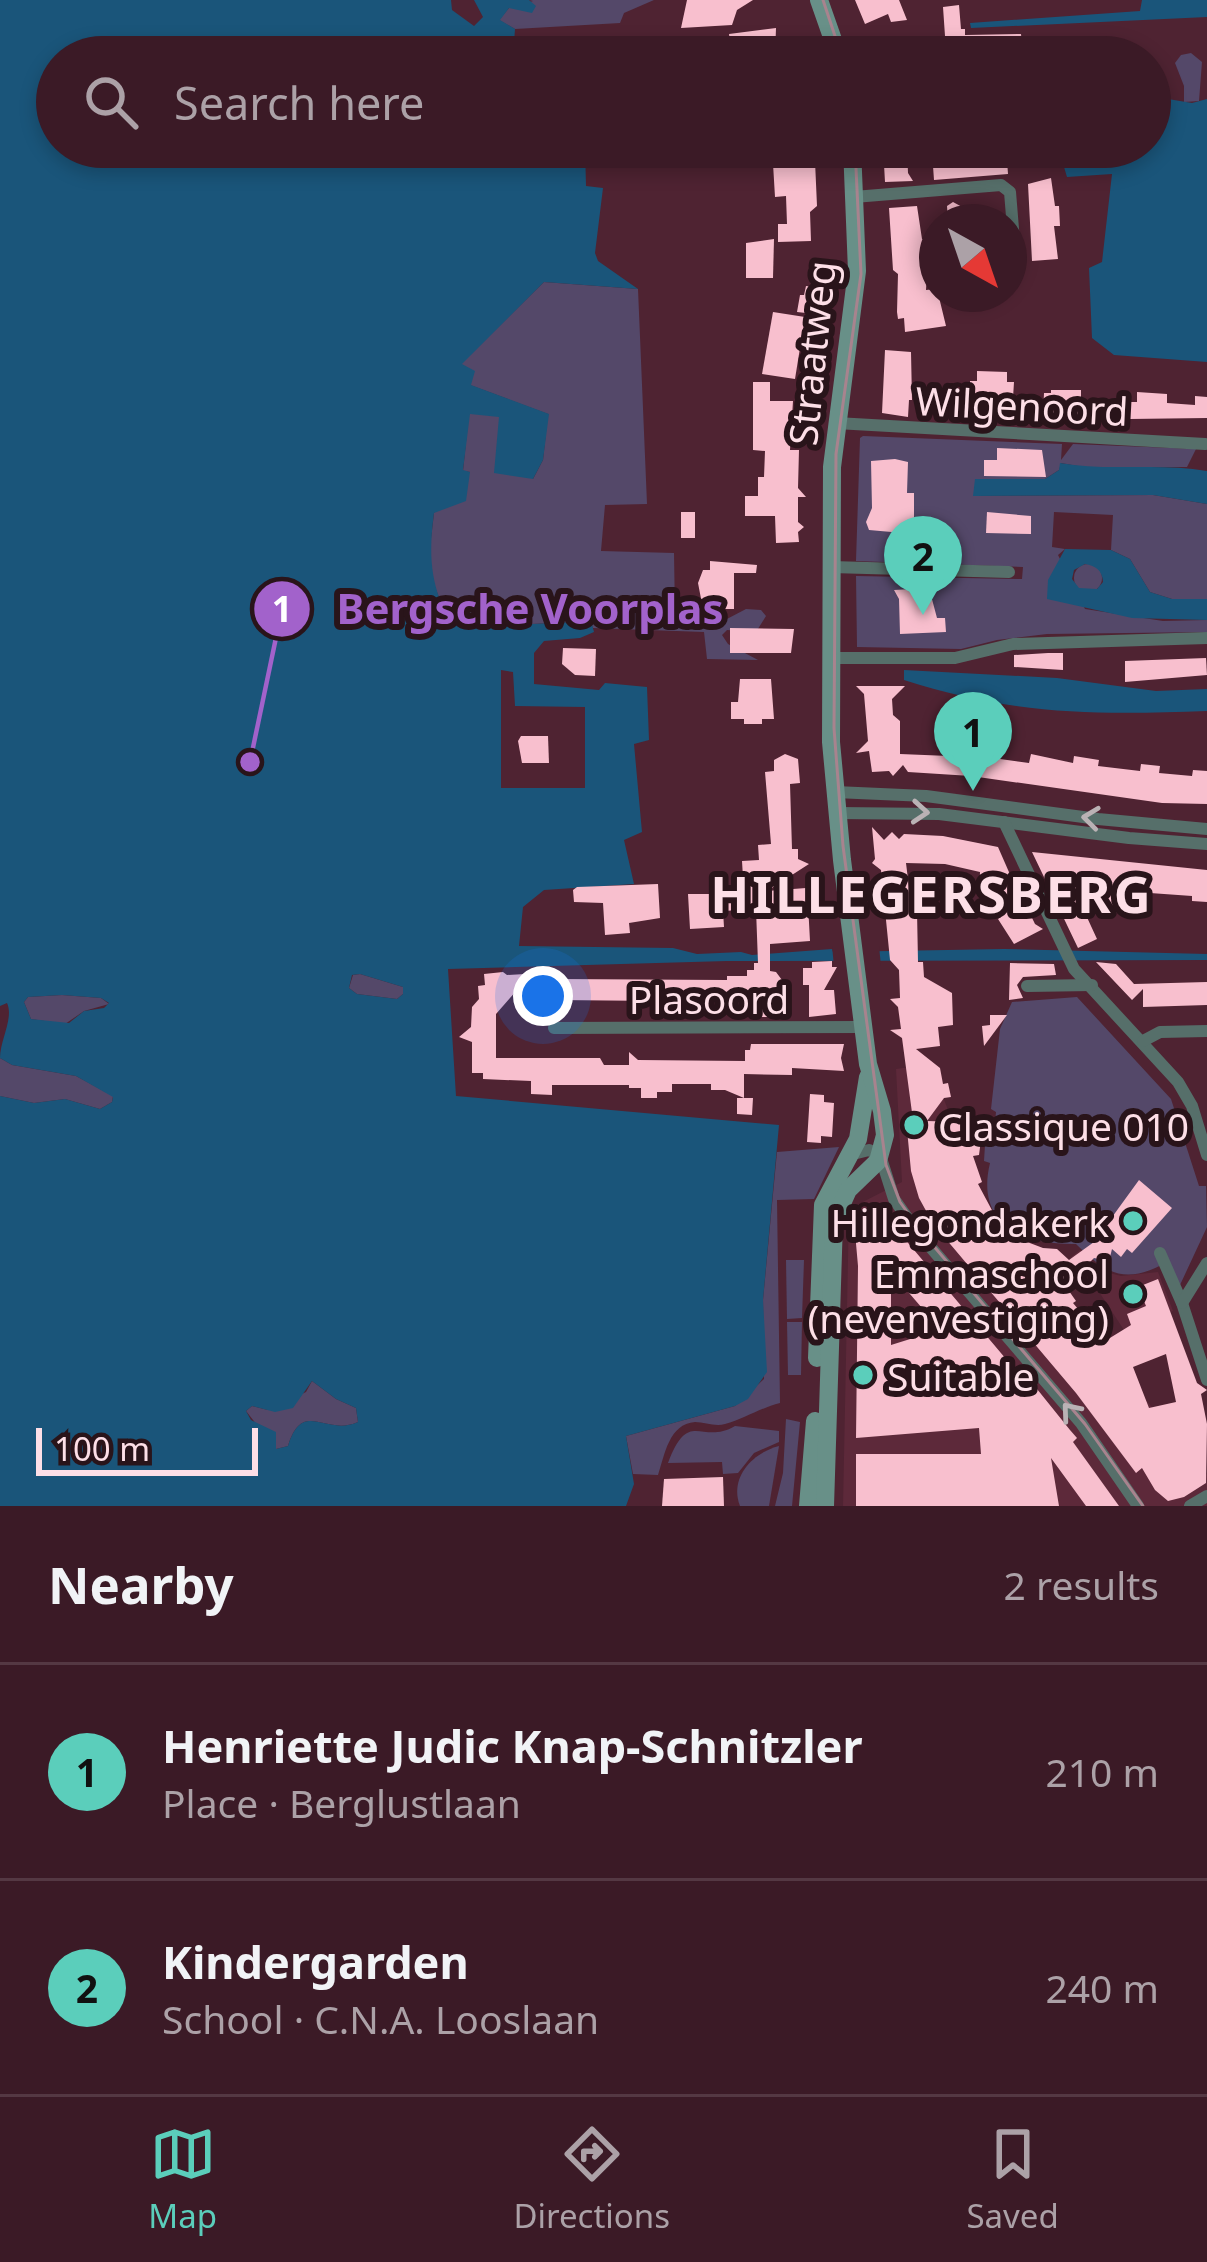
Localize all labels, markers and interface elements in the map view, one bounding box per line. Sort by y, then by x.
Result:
search box [36,36,1171,168]
icon: search [78,69,144,135]
text: Search here [174,72,424,133]
north arrow [919,204,1027,312]
street label: Straatweg [775,258,847,448]
street label: Wilgenoord [914,373,1130,437]
pin: 2 [884,516,962,615]
callout: Bergsche Voorplas [252,570,747,648]
text: Bergsche Voorplas [337,579,724,636]
text: 1 [272,584,292,633]
pin: 1 [934,692,1012,791]
one-way arrow [911,799,930,825]
one-way arrow [1081,806,1100,832]
district label: HILLEGERSBERG [710,858,1154,928]
your location [513,966,573,1026]
street label: Plasoord [629,972,789,1025]
place label: Classique 010 [938,1099,1189,1152]
marker: Classique 010 [901,1112,927,1138]
place label: Hillegondakerk [831,1195,1109,1248]
marker: Hillegondakerk [1120,1208,1146,1234]
place label: Emmaschool (nevenvestiging) [808,1246,1109,1344]
marker: Emmaschool (nevenvestiging) [1120,1281,1146,1307]
place label: Suitable [887,1349,1035,1402]
marker: Suitable [850,1362,876,1388]
one-way arrow [1063,1403,1085,1425]
scale bar [36,1422,258,1475]
text: 100 m [54,1426,150,1471]
text: Nearby [48,1549,234,1619]
text: 2 results [1004,1558,1159,1611]
text: Henriette Judic Knap-Schnitzler [162,1715,863,1776]
text: 1 [76,1745,98,1798]
text: 210 m [1045,1745,1159,1798]
text: Place · Berglustlaan [162,1776,521,1829]
text: Kindergarden [162,1931,469,1992]
text: 2 [76,1961,98,2014]
text: 240 m [1045,1961,1159,2014]
text: School · C.N.A. Looslaan [162,1992,599,2045]
tab: Map [148,2121,217,2238]
tab: Directions [513,2121,670,2238]
tab: Saved [966,2121,1059,2238]

